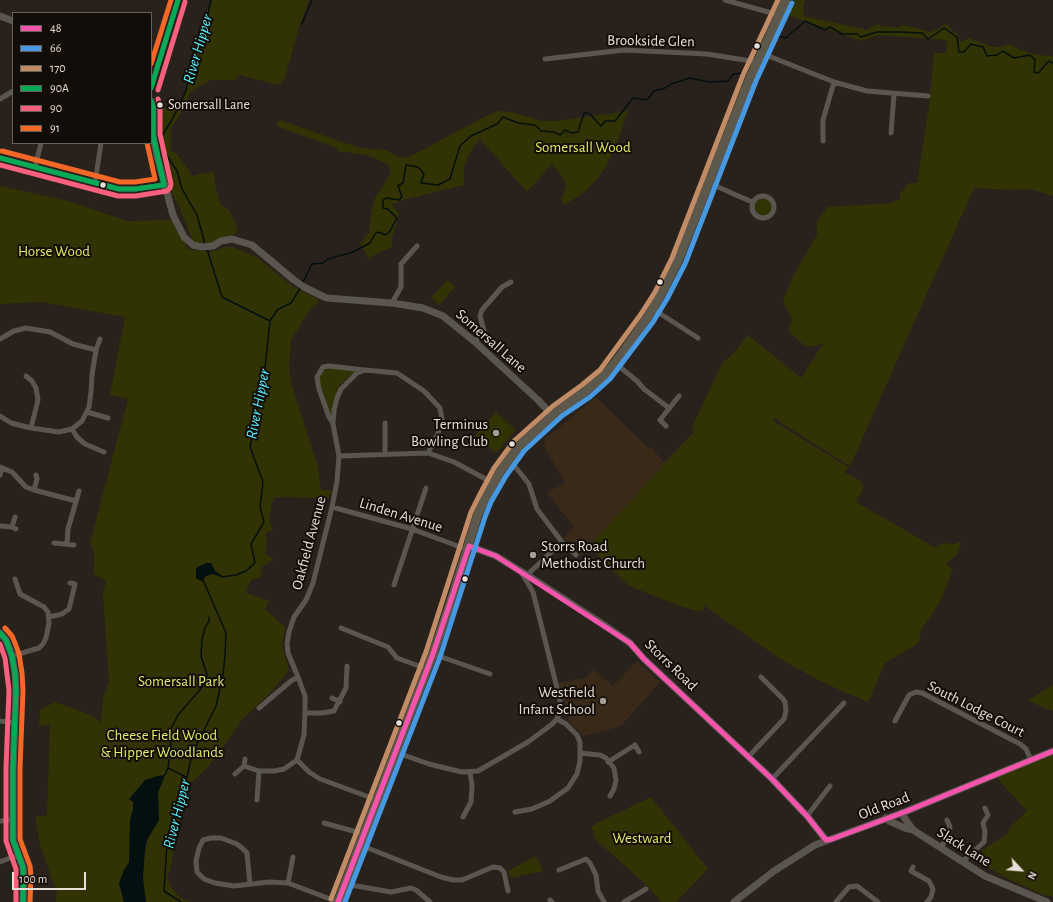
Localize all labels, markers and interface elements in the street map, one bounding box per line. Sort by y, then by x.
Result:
legend [12,12,152,144]
water label: River Hipper [179,12,217,86]
text: 48 [50,22,61,34]
street label: Brookside Glen [607,31,695,51]
unlabelled marker [752,41,762,51]
text: 66 [50,42,61,54]
text: 170 [50,62,65,74]
text: 90A [50,82,69,94]
place label: Somersall Lane [168,97,250,113]
marker: Somersall Lane [155,100,165,110]
text: 90 [50,102,62,114]
text: 91 [50,122,60,134]
park label: Somersall Wood [535,138,631,156]
unlabelled marker [98,180,108,190]
park label: Horse Wood [18,242,90,260]
unlabelled marker [655,277,665,287]
street label: Somersall Lane [452,305,530,377]
water label: River Hipper [242,367,274,441]
place label: Terminus Bowling Club [411,415,488,450]
marker: Terminus Bowling Club [491,428,501,438]
unlabelled marker [507,439,517,449]
street label: Oakfield Avenue [288,494,330,592]
street label: Linden Avenue [357,494,445,536]
place label: Storrs Road Methodist Church [541,537,645,572]
marker: Storrs Road Methodist Church [528,550,538,560]
unlabelled marker [460,574,470,584]
street label: Storrs Road [641,635,701,695]
park label: Somersall Park [138,672,224,690]
street label: South Lodge Court [924,677,1028,741]
place label: Westfield Infant School [519,683,595,718]
marker: Westfield Infant School [598,696,608,706]
unlabelled marker [394,718,404,728]
park label: Cheese Field Wood & Hipper Woodlands [100,726,224,761]
water label: River Hipper [159,777,195,851]
street label: Old Road [856,788,912,824]
street label: Slack Lane [934,823,994,871]
park label: Westward [612,829,672,847]
north arrow [1001,850,1041,890]
scale bar [14,864,88,890]
text: N [1026,870,1039,881]
text: 100 m [19,873,47,885]

